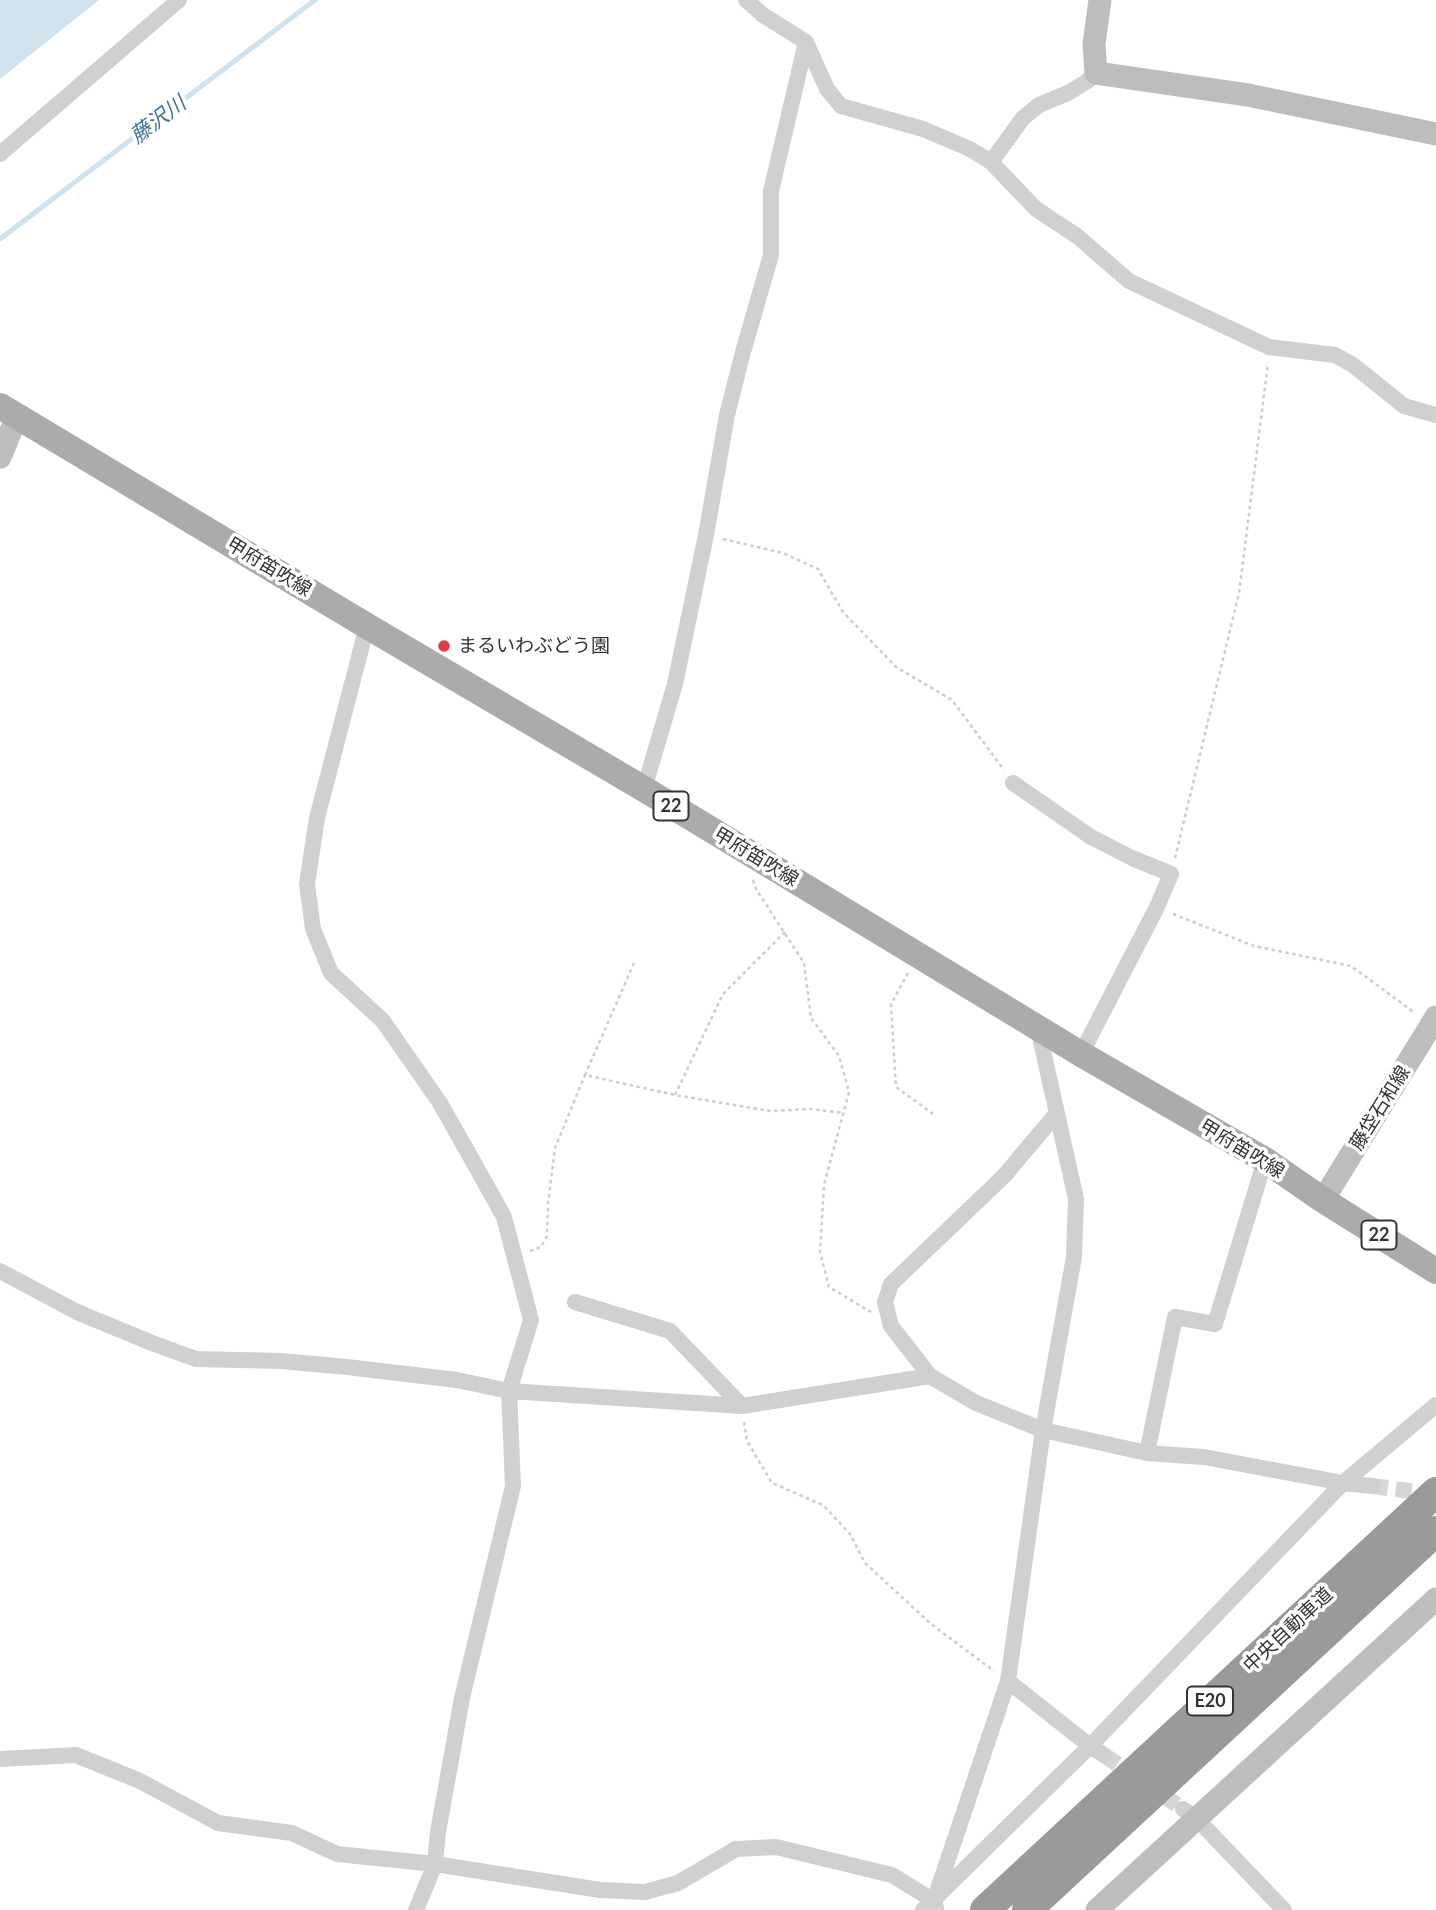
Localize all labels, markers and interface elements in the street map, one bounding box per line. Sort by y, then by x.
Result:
water label: 藤沢川 [125,91,191,149]
street label: 甲府笛吹線 [222,533,316,601]
place label: まるいわぶどう園 [458,635,610,657]
marker: まるいわぶどう園 [436,638,452,654]
road number: 22 [654,792,688,820]
street label: 甲府笛吹線 [709,823,803,891]
street label: 藤垈石和線 [1345,1062,1415,1154]
street label: 甲府笛吹線 [1195,1115,1289,1183]
road number: 22 [1362,1220,1396,1250]
street label: 中央自動車道 [1239,1583,1337,1677]
road number: E20 [1187,1686,1233,1716]

